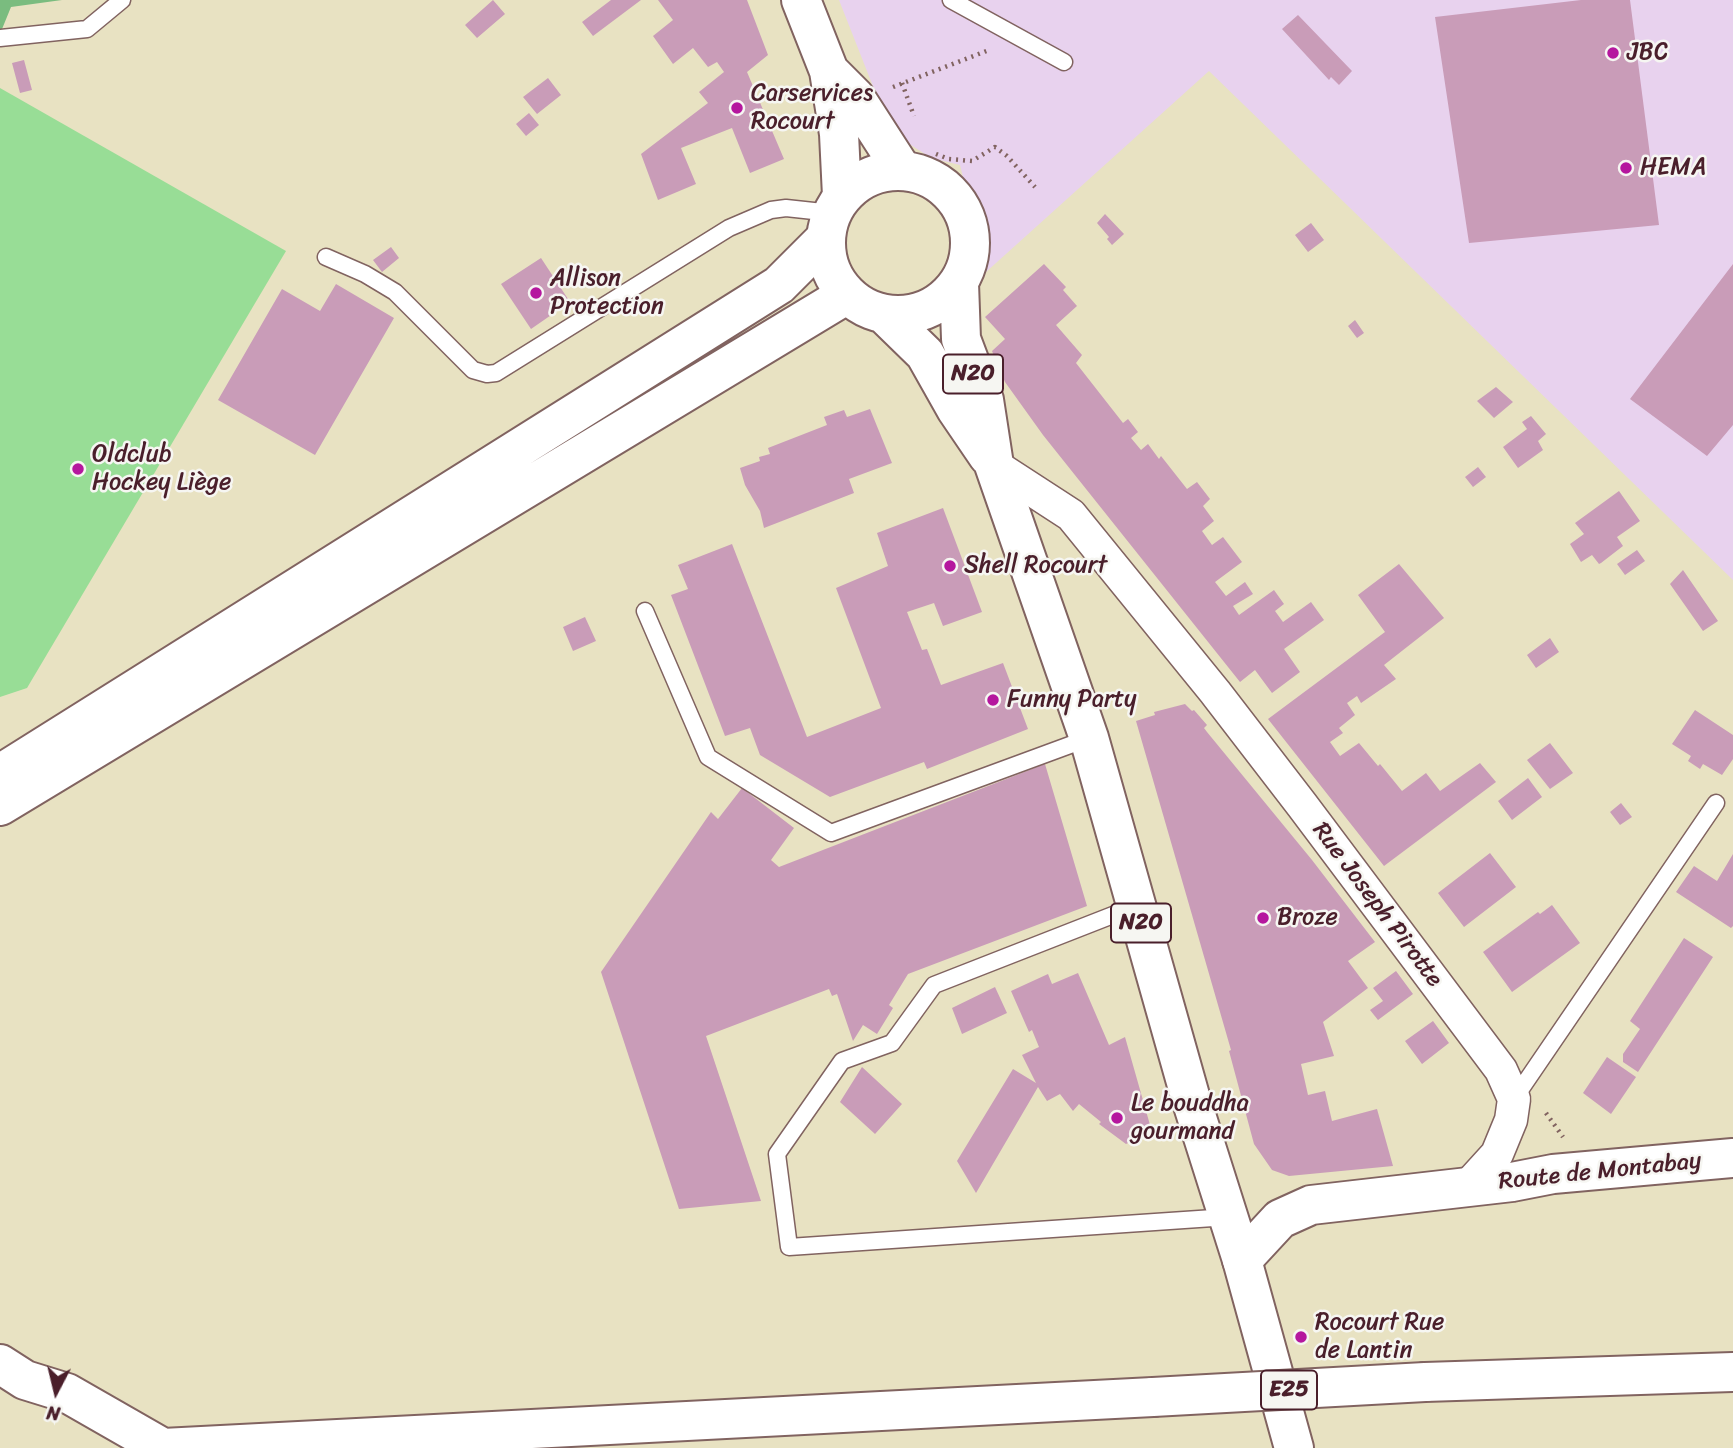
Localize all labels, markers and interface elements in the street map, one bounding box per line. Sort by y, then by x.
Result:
place label: JBC [1627,39,1668,67]
marker: JBC [1605,45,1621,61]
place label: Carservices Rocourt [751,80,873,136]
marker: Carservices Rocourt [729,100,745,116]
place label: HEMA [1640,154,1706,182]
marker: HEMA [1618,160,1634,176]
place label: Allison Protection [550,265,664,321]
marker: Allison Protection [528,285,544,301]
road number: N20 [943,354,1003,394]
place label: Oldclub Hockey Liège [92,441,231,497]
marker: Oldclub Hockey Liège [70,461,86,477]
place label: Shell Rocourt [964,552,1107,580]
marker: Shell Rocourt [942,558,958,574]
place label: Funny Party [1007,686,1137,714]
marker: Funny Party [985,692,1001,708]
street label: Rue Joseph Pirotte [1306,817,1448,993]
road number: N20 [1111,904,1171,942]
place label: Broze [1277,904,1338,932]
marker: Broze [1255,910,1271,926]
place label: Le bouddha gourmand [1131,1090,1249,1146]
marker: Le bouddha gourmand [1109,1110,1125,1126]
street label: Route de Montabay [1497,1147,1703,1197]
place label: Rocourt Rue de Lantin [1315,1309,1444,1365]
marker: Rocourt Rue de Lantin [1293,1329,1309,1345]
north arrow [21,1357,91,1427]
road number: E25 [1261,1371,1317,1410]
text: N [45,1396,62,1431]

